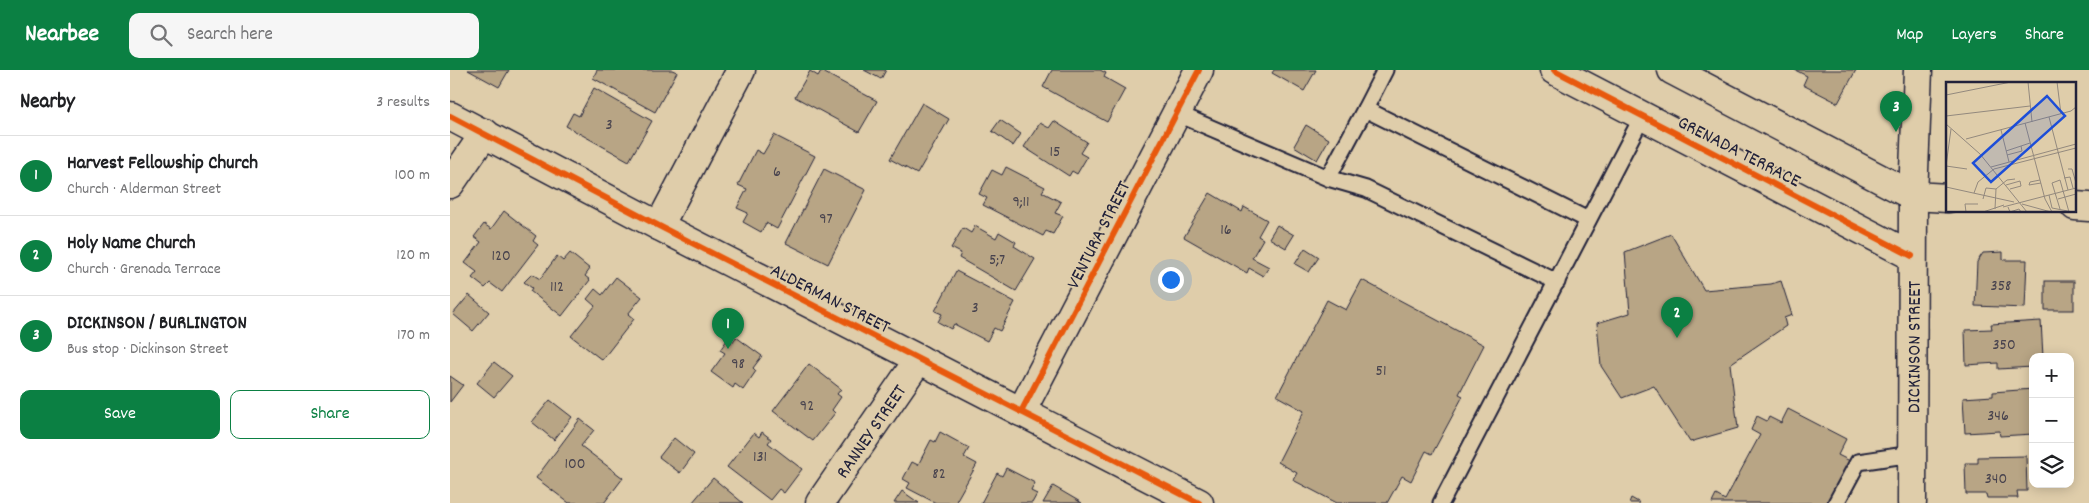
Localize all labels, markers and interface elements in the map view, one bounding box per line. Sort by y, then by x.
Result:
search box [129,13,479,58]
text: Nearbee [25,18,99,52]
icon: search [147,21,175,49]
text: Search here [187,22,273,49]
text: Map [1896,23,1923,48]
text: Layers [1951,23,1997,48]
text: Share [2025,23,2064,48]
inset map [1946,82,2076,212]
text: Nearby [20,88,75,118]
text: 3 results [376,91,430,114]
pin: 3 [1880,91,1912,132]
street label: GRENADA TERRACE [1672,110,1805,196]
house number: 3 [605,114,613,137]
house number: 15 [1050,141,1060,164]
text: Harvest Fellowship Church [67,151,258,178]
house number: 6 [773,161,781,184]
text: 1 [34,164,38,187]
text: 100 m [394,164,430,187]
street label: VENTURA STREET [1061,177,1139,294]
text: Church · Alderman Street [67,178,221,201]
house number: 9;11 [1013,191,1029,214]
house number: 97 [819,208,833,231]
house number: 16 [1220,219,1232,242]
text: Holy Name Church [67,231,195,258]
text: 2 [33,244,40,267]
text: 120 m [396,244,430,267]
house number: 120 [491,245,511,268]
house number: 5;7 [989,249,1005,272]
text: Church · Grenada Terrace [67,258,221,281]
street label: ALDERMAN STREET [765,258,894,342]
your location [1158,267,1184,293]
house number: 358 [1991,275,2011,298]
house number: 112 [550,276,564,299]
street label: DICKINSON STREET [1902,280,1930,413]
house number: 3 [971,297,979,320]
pin: 2 [1661,297,1693,338]
pin: 1 [712,308,744,349]
text: DICKINSON / BURLINGTON [67,311,247,338]
text: 3 [32,324,40,347]
text: 170 m [397,324,430,347]
house number: 350 [1992,334,2016,357]
text: Bus stop · Dickinson Street [67,338,228,361]
house number: 98 [731,353,745,376]
map controls [2029,353,2074,488]
button: + [2029,353,2074,398]
house number: 51 [1376,360,1386,383]
street label: RANNEY STREET [831,380,915,485]
button: Save [20,390,220,439]
button: Share [230,390,430,439]
house number: 92 [800,395,814,418]
button: − [2029,398,2074,443]
house number: 346 [1987,405,2009,428]
button: layers [2029,443,2074,488]
house number: 131 [753,446,767,469]
house number: 100 [565,453,585,476]
house number: 82 [932,463,946,486]
house number: 340 [1985,468,2007,491]

